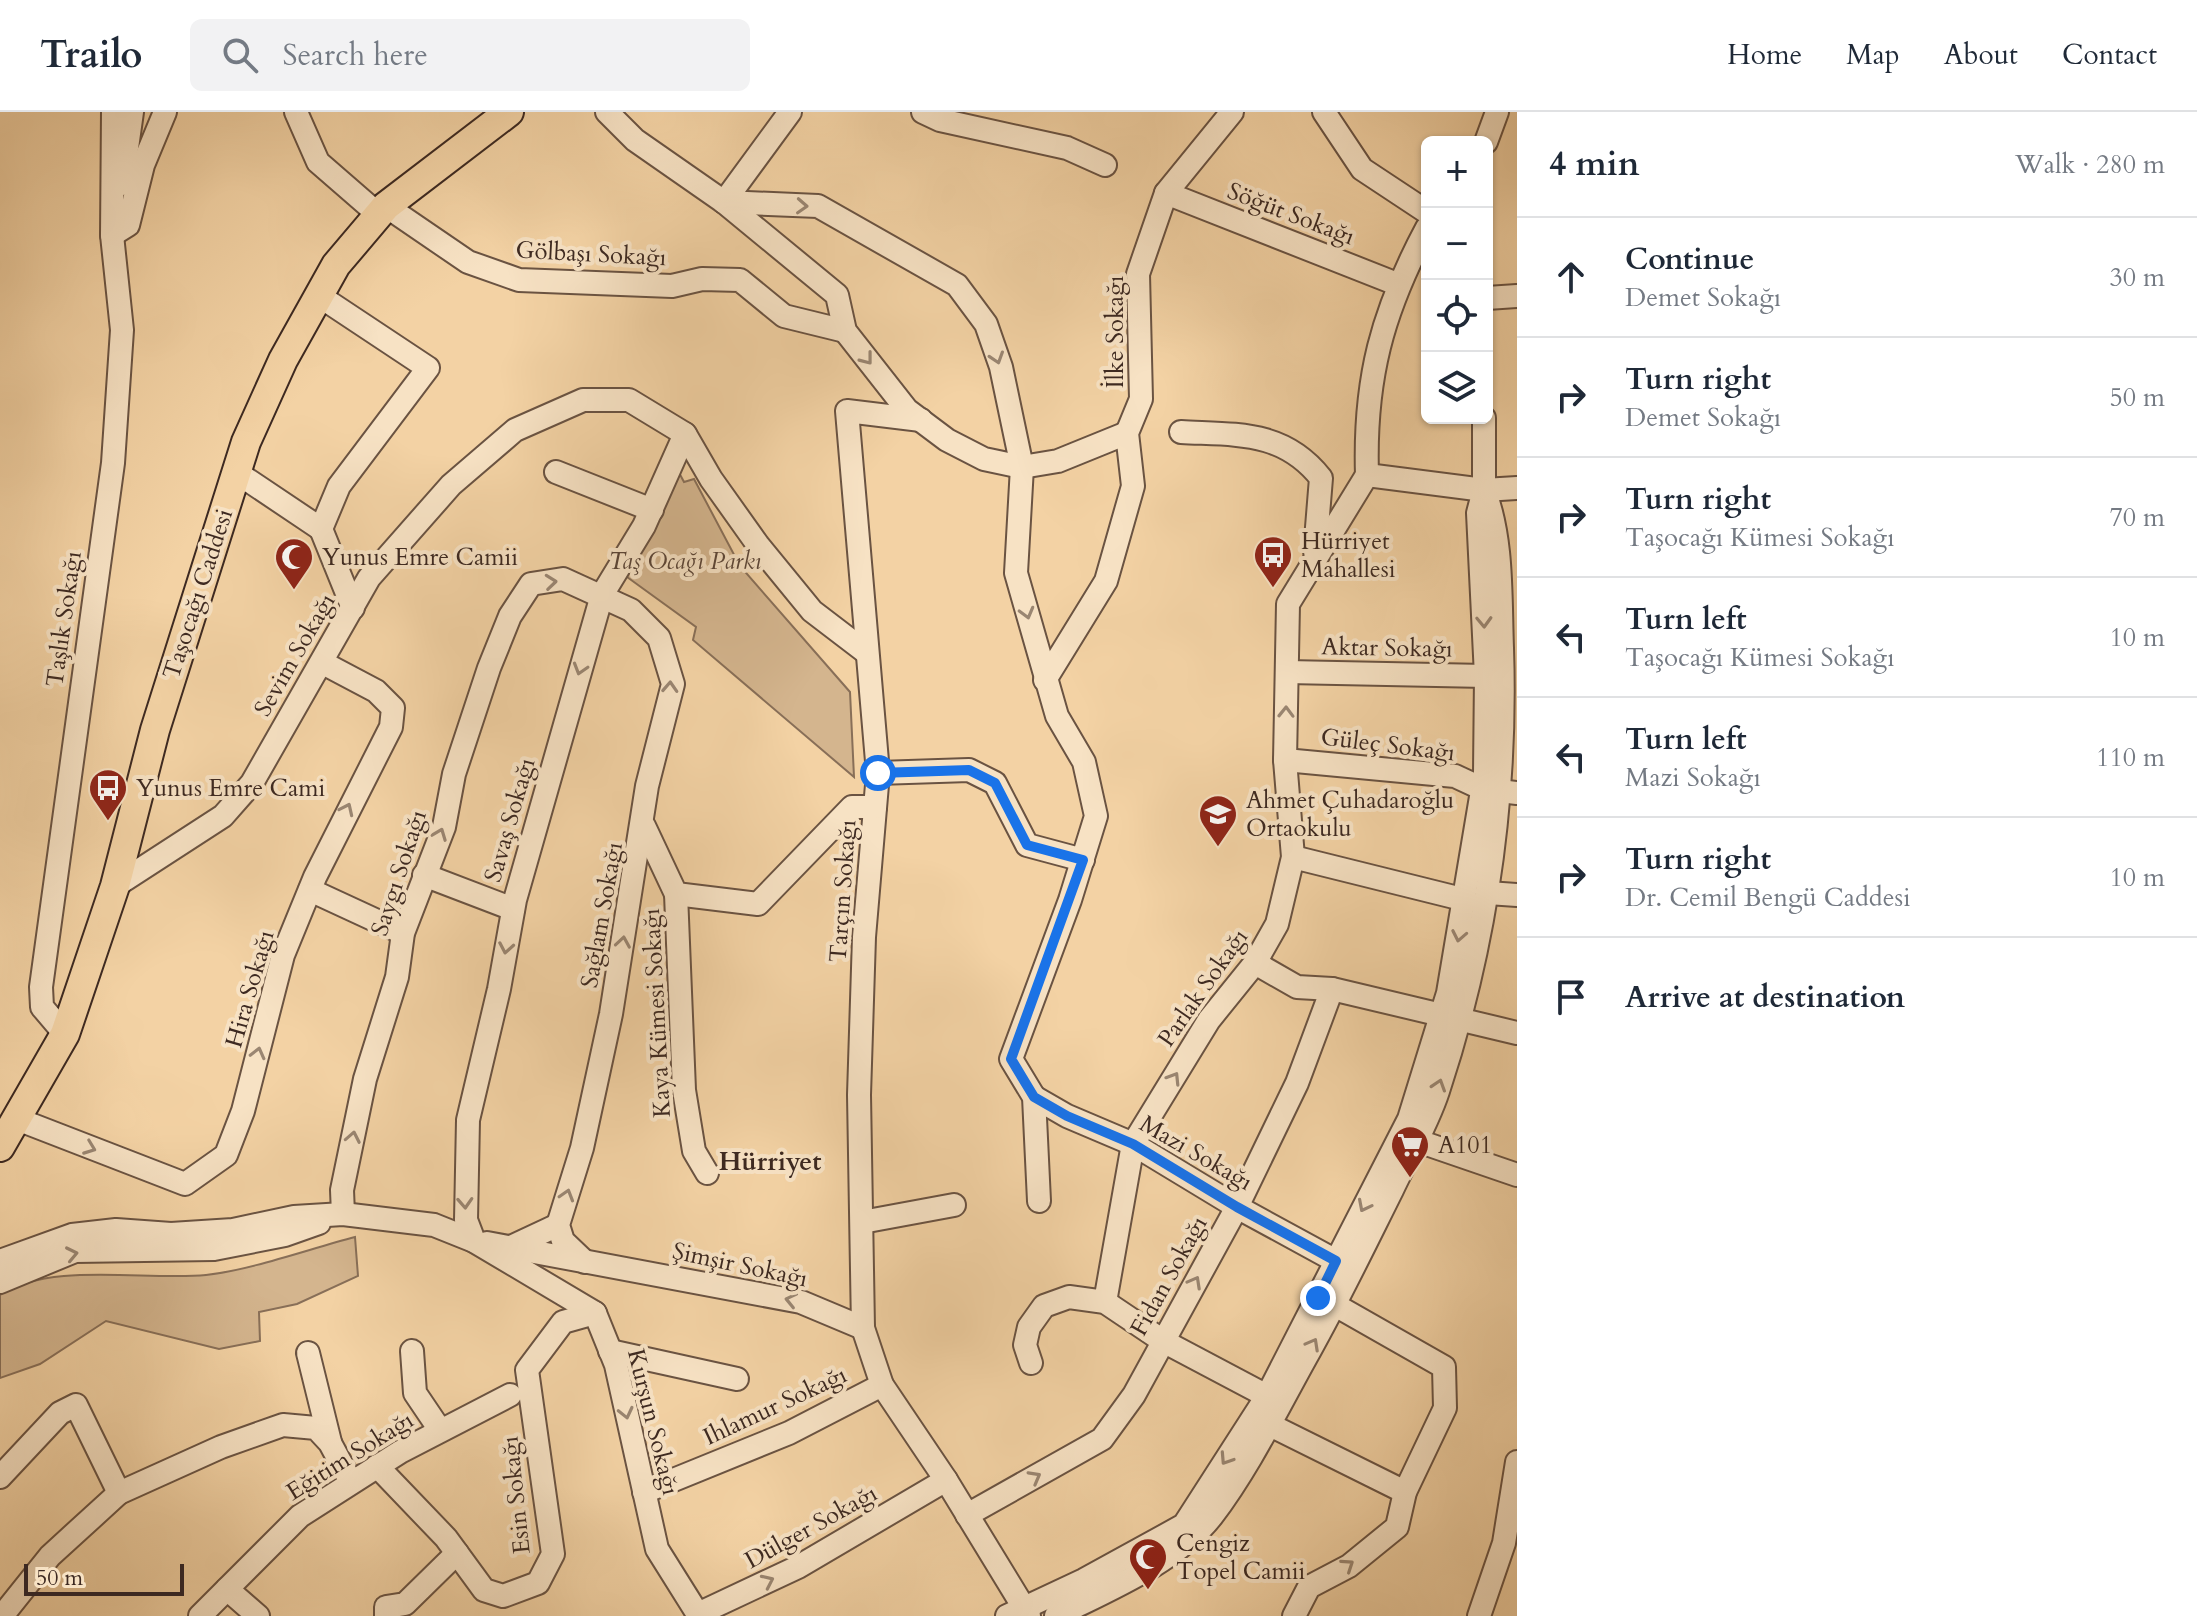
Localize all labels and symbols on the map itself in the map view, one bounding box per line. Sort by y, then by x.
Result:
street label: Söğüt Sokağı [1223,175,1360,254]
one-way arrow [796,197,809,214]
street label: Gölbaşı Sokağı [515,234,667,274]
street label: İlke Sokağı [1099,275,1132,388]
one-way arrow [857,350,872,364]
one-way arrow [988,350,1004,364]
street label: Taşocağı Caddesi [155,505,241,683]
place label: Hürriyet Mahallesi [1301,525,1396,586]
bus stop icon: Hürriyet Mahallesi [1252,534,1294,589]
mosque icon: Yunus Emre Camii [273,536,315,591]
place label: Yunus Emre Camii [322,541,518,574]
park label: Taş Ocağı Parkı [609,545,762,578]
street label: Taşlık Sokağı [38,549,90,689]
one-way arrow [545,573,558,590]
street label: Sevim Sokağı [246,587,344,723]
one-way arrow [1018,606,1034,620]
one-way arrow [1475,616,1493,629]
street label: Aktar Sokağı [1321,630,1453,666]
one-way arrow [573,662,589,676]
one-way arrow [661,680,678,692]
one-way arrow [1277,705,1295,718]
street label: Güleç Sokağı [1319,720,1457,770]
street label: Savaş Sokağı [477,754,544,886]
route start [860,755,896,791]
bus stop icon: Yunus Emre Cami [87,767,129,822]
place label: Yunus Emre Cami [136,772,326,805]
place label: Ahmet Çuhadaroğlu Ortaokulu [1246,784,1454,845]
school or university icon: Ahmet Çuhadaroğlu Ortaokulu [1197,793,1239,848]
one-way arrow [337,803,353,817]
street label: Saygı Sokağı [363,806,435,940]
street label: Tarçın Sokağı [822,818,864,963]
one-way arrow [431,828,447,842]
street label: Sağlam Sokağı [573,839,631,990]
street label: Kaya Kümesi Sokağı [635,907,679,1119]
street label: Parlak Sokağı [1150,922,1256,1054]
street label: Hira Sokağı [217,926,283,1052]
one-way arrow [1451,929,1468,942]
one-way arrow [614,935,631,949]
one-way arrow [499,941,516,954]
one-way arrow [249,1046,266,1060]
one-way arrow [1164,1072,1179,1086]
one-way arrow [1430,1079,1446,1093]
street label: Mazi Sokağı [1133,1107,1259,1199]
supermarket icon: A101 [1389,1124,1431,1179]
place label: A101 [1438,1129,1492,1162]
one-way arrow [344,1131,361,1144]
one-way arrow [82,1138,96,1155]
district label: Hürriyet [719,1144,821,1179]
one-way arrow [558,1189,574,1203]
one-way arrow [456,1197,473,1210]
one-way arrow [1359,1198,1374,1213]
street label: Fidan Sokağı [1123,1210,1216,1342]
street label: Şimşir Sokağı [669,1235,811,1295]
one-way arrow [65,1246,79,1263]
one-way arrow [1185,1276,1201,1291]
route end [1300,1280,1336,1316]
one-way arrow [784,1292,798,1309]
one-way arrow [1303,1339,1319,1353]
street label: Kurşun Sokağı [619,1345,687,1499]
street label: Ihlamur Sokağı [698,1358,852,1454]
street label: Eğitim Sokağı [280,1404,420,1508]
one-way arrow [617,1406,634,1419]
street label: Esin Sokağı [493,1434,539,1555]
one-way arrow [1221,1450,1236,1465]
one-way arrow [1027,1472,1042,1487]
street label: Dülger Sokağı [739,1477,883,1577]
place label: Cengiz Topel Camii [1176,1527,1306,1588]
mosque icon: Cengiz Topel Camii [1127,1536,1169,1591]
scale bar [24,1560,184,1596]
one-way arrow [1340,1560,1354,1575]
one-way arrow [760,1575,775,1591]

